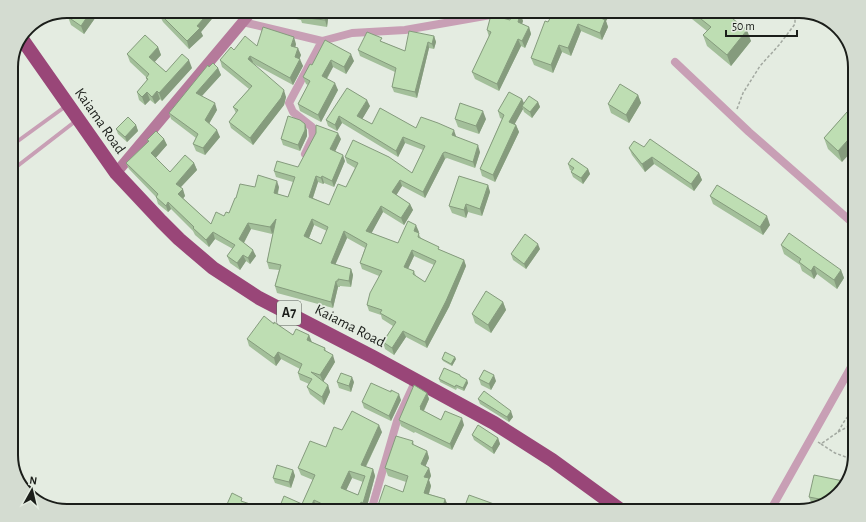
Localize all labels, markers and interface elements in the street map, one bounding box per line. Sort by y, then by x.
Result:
scale bar [726,12,797,38]
text: 50 m [732,20,755,32]
street label: Kaiama Road [72,85,128,157]
road number: A7 [277,301,301,325]
street label: Kaiama Road [312,302,388,350]
north arrow [12,470,52,510]
text: N [29,475,38,487]

